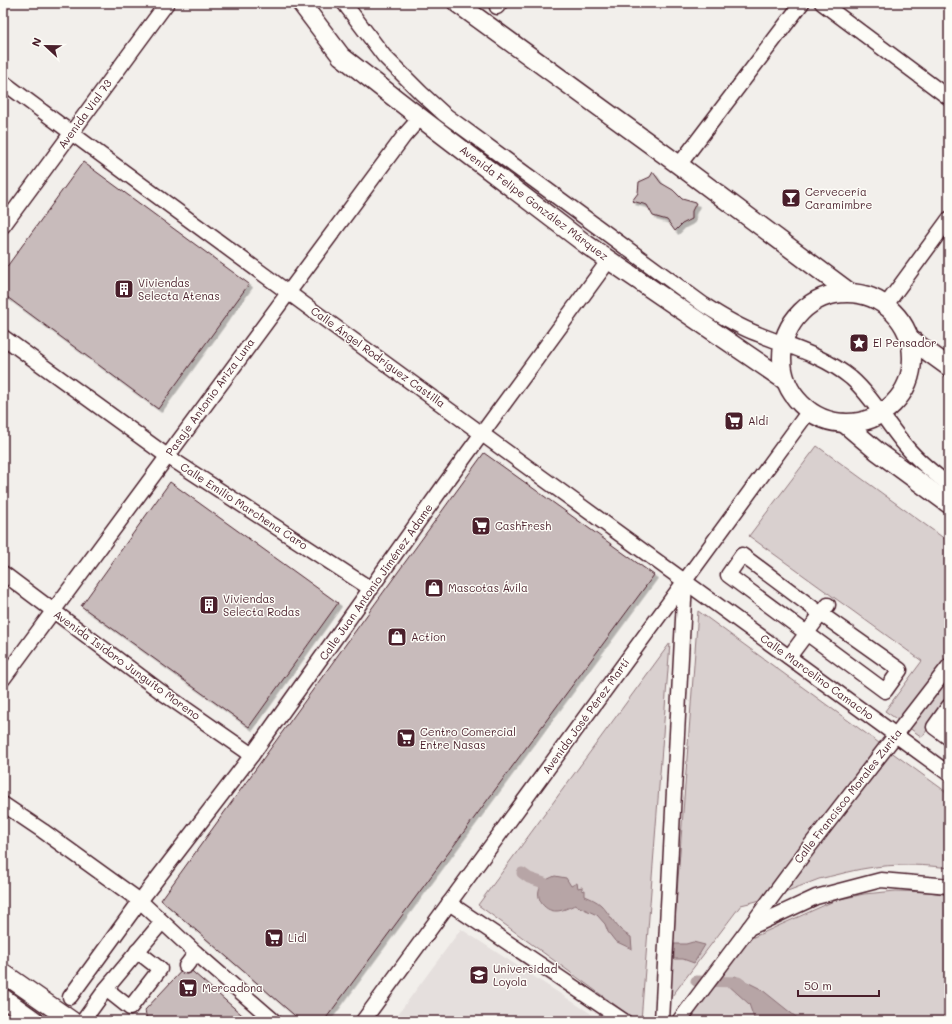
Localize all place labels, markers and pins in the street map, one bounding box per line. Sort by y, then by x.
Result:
place label: Cervecería Caramimbre [805,184,873,212]
bar icon: Cervecería Caramimbre [780,187,802,209]
place label: Viviendas Selecta Atenas [138,275,220,303]
building icon: Viviendas Selecta Atenas [113,278,135,300]
place icon: El Pensador [848,332,870,354]
place label: El Pensador [873,335,936,350]
supermarket icon: Aldi [723,410,745,432]
place label: Aldi [748,413,769,428]
supermarket icon: CashFresh [470,515,492,537]
place label: CashFresh [495,518,551,533]
shop icon: Mascotas Ávila [423,577,445,599]
place label: Mascotas Ávila [448,580,528,595]
place label: Viviendas Selecta Rodas [223,591,300,619]
building icon: Viviendas Selecta Rodas [198,594,220,616]
shop icon: Action [386,626,408,648]
place label: Action [411,629,446,644]
place label: Centro Comercial Entre Nasas [420,724,516,752]
supermarket icon: Centro Comercial Entre Nasas [395,727,417,749]
supermarket icon: Lidl [263,927,285,949]
place label: Lidl [288,930,307,945]
place label: Universidad Loyola [493,961,557,989]
school or university icon: Universidad Loyola [468,964,490,986]
supermarket icon: Mercadona [177,977,199,999]
place label: Mercadona [202,980,263,995]

